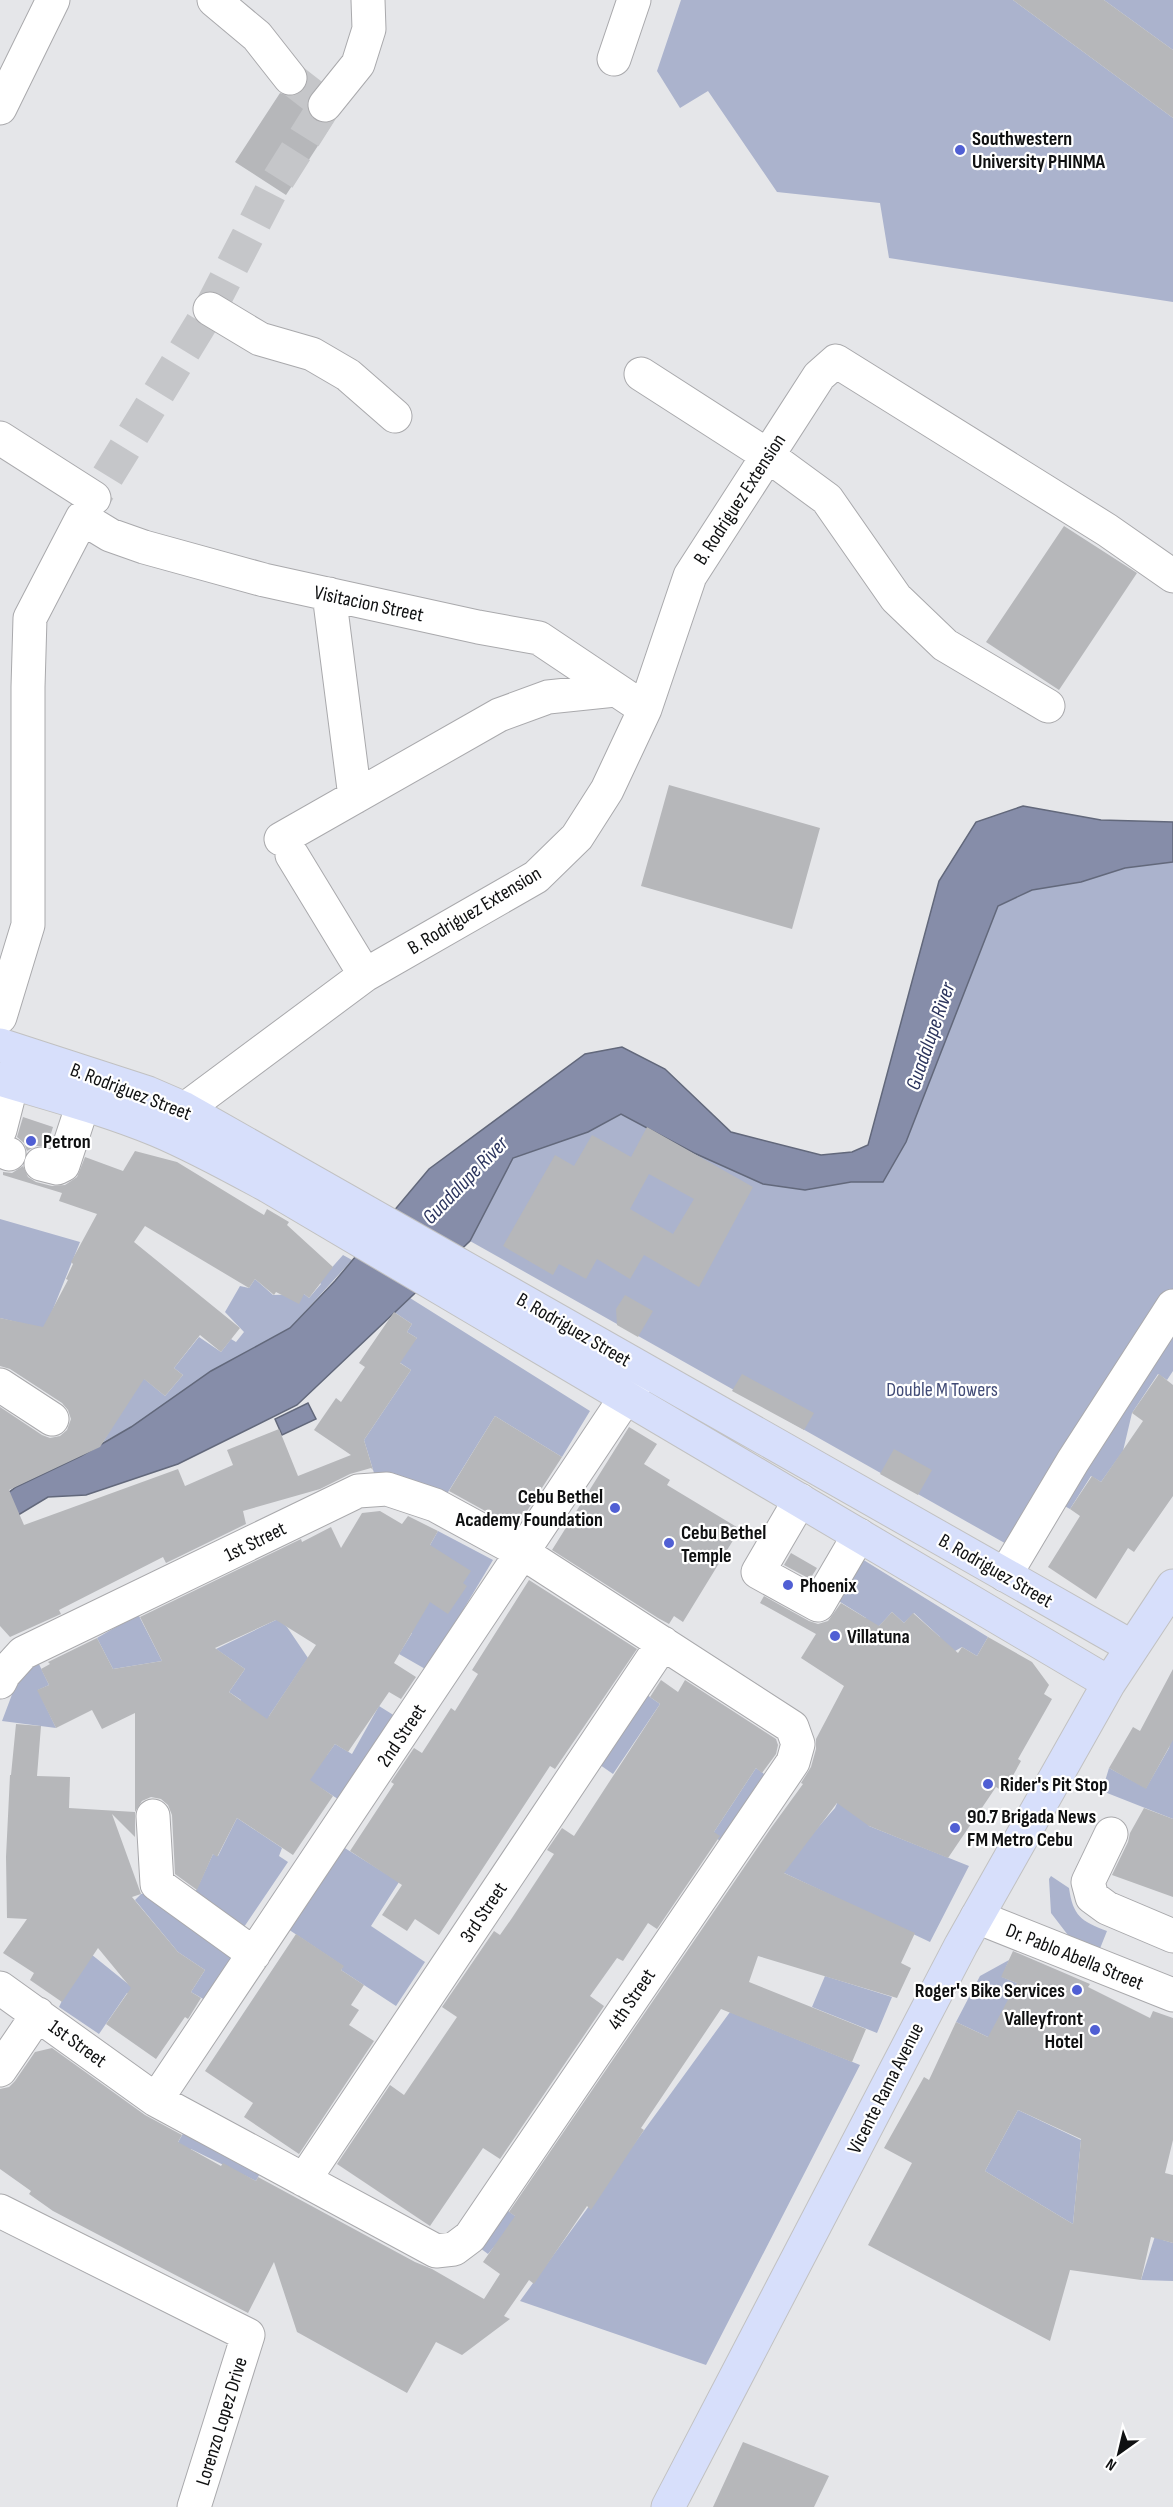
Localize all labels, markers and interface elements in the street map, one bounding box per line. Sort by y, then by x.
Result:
place label: Southwestern University PHINMA [972,127,1106,174]
marker: Southwestern University PHINMA [953,143,967,157]
street label: B. Rodriguez Extension [689,430,791,570]
street label: Visitacion Street [312,581,426,627]
street label: B. Rodriguez Extension [403,862,546,960]
water label: Guadalupe River [900,978,961,1093]
street label: B. Rodriguez Street [67,1058,195,1126]
place label: Petron [43,1130,91,1154]
water label: Guadalupe River [417,1131,514,1229]
marker: Petron [24,1134,38,1148]
street label: B. Rodriguez Street [512,1288,635,1372]
park label: Double M Towers [886,1378,998,1402]
place label: Cebu Bethel Academy Foundation [455,1485,603,1532]
marker: Cebu Bethel Academy Foundation [608,1501,622,1515]
street label: 1st Street [221,1517,290,1567]
place label: Cebu Bethel Temple [681,1521,766,1568]
street label: B. Rodriguez Street [934,1529,1057,1613]
marker: Cebu Bethel Temple [662,1536,676,1550]
place label: Phoenix [800,1574,857,1598]
marker: Phoenix [781,1578,795,1592]
place label: Villatuna [847,1625,910,1649]
marker: Villatuna [828,1629,842,1643]
street label: 2nd Street [372,1700,431,1771]
place label: Rider's Pit Stop [1000,1773,1108,1797]
marker: Rider's Pit Stop [981,1777,995,1791]
place label: 90.7 Brigada News FM Metro Cebu [967,1805,1097,1852]
marker: 90.7 Brigada News FM Metro Cebu [948,1821,962,1835]
street label: 3rd Street [455,1878,513,1947]
street label: Dr. Pablo Abella Street [1002,1918,1147,1995]
street label: 4th Street [603,1964,661,2035]
place label: Roger's Bike Services [915,1979,1065,2003]
marker: Roger's Bike Services [1070,1983,1084,1997]
place label: Valleyfront Hotel [1004,2007,1083,2054]
street label: 1st Street [44,2015,111,2073]
street label: Vicente Rama Avenue [843,2019,929,2158]
marker: Valleyfront Hotel [1088,2023,1102,2037]
street label: Lorenzo Lopez Drive [191,2354,253,2488]
north arrow [1089,2423,1149,2483]
text: N [1103,2454,1120,2474]

